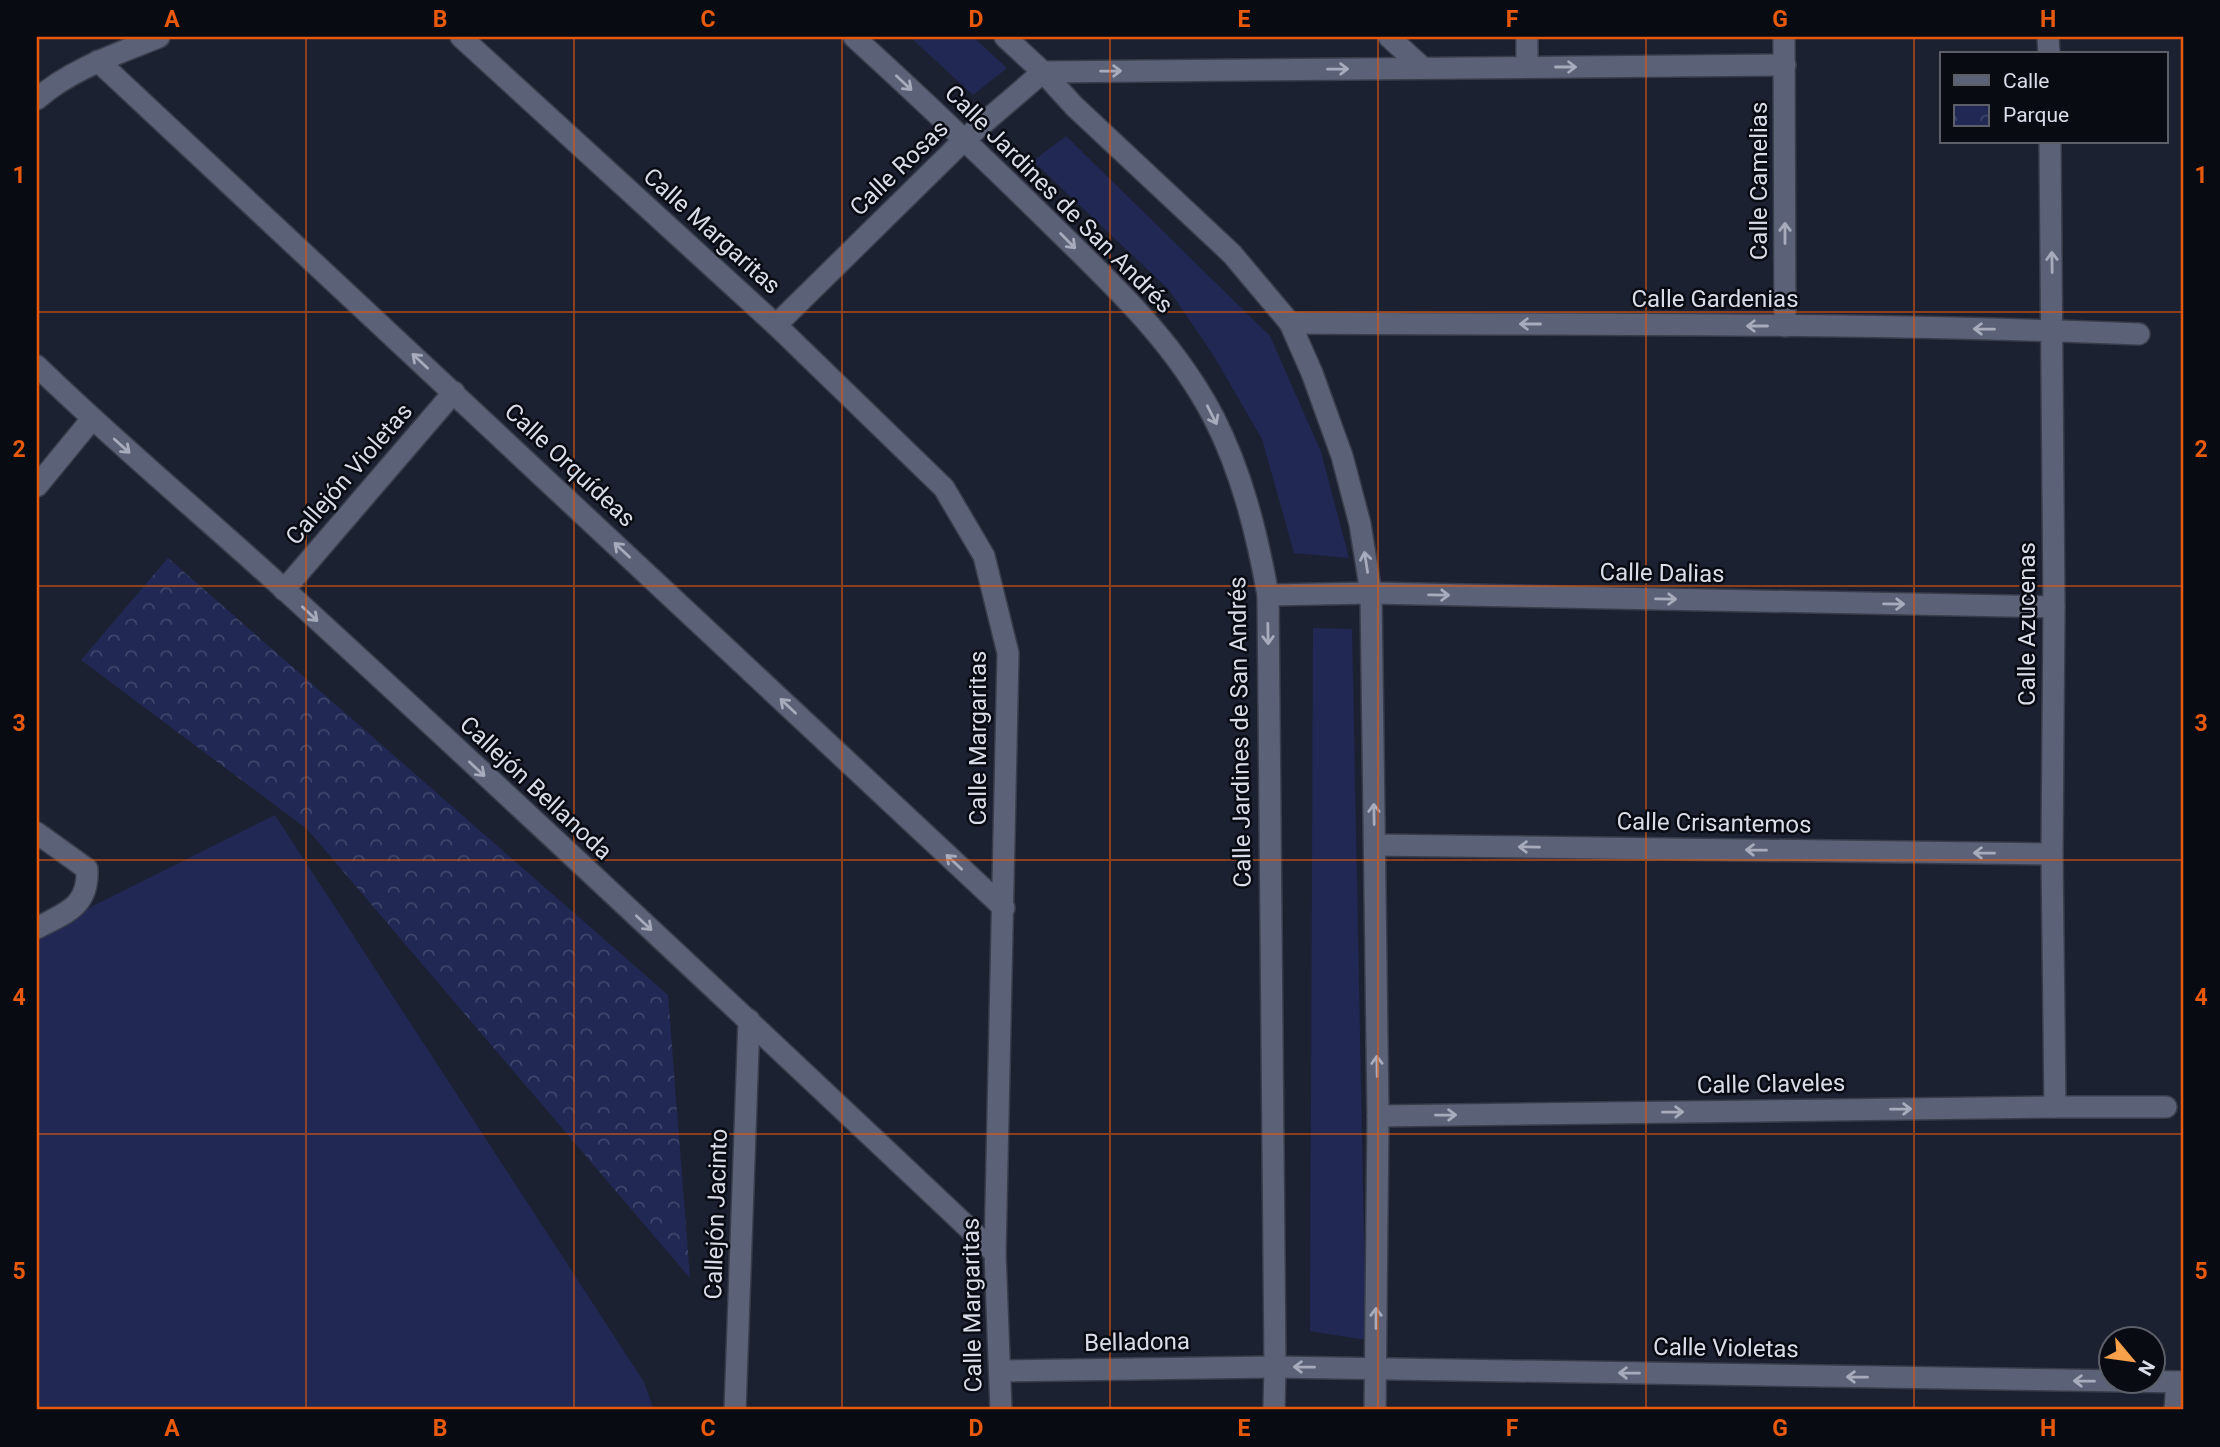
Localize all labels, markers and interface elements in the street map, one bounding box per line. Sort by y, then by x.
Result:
text: A [164,6,180,33]
text: B [433,6,447,33]
text: C [700,6,716,33]
text: D [969,6,983,33]
text: E [1238,6,1251,33]
text: F [1506,6,1519,33]
text: G [1772,6,1788,33]
text: H [2040,6,2056,33]
legend [1940,52,2168,144]
one-way arrow [1554,60,1577,73]
one-way arrow [1327,62,1350,76]
one-way arrow [1099,64,1122,78]
text: Calle [2003,69,2049,93]
one-way arrow [895,75,913,91]
street label: Calle Jardines de San Andrés [939,79,1179,319]
street label: Calle Camelias [1745,102,1773,260]
text: Parque [2003,103,2069,127]
street label: Calle Rosas [844,114,954,222]
text: 1 [12,162,26,189]
street label: Calle Margaritas [638,162,786,300]
text: 1 [2194,162,2208,189]
one-way arrow [1778,222,1792,245]
one-way arrow [1060,232,1077,249]
one-way arrow [2045,251,2059,274]
street label: Calle Gardenias [1631,285,1799,313]
one-way arrow [1518,318,1541,331]
one-way arrow [1746,319,1769,333]
one-way arrow [1973,322,1996,336]
one-way arrow [412,353,430,370]
street label: Calle Orquídeas [499,397,641,533]
street label: Callejón Violetas [280,398,418,550]
one-way arrow [1205,405,1219,425]
text: 2 [12,436,26,463]
text: 2 [2194,436,2208,463]
one-way arrow [113,438,131,454]
one-way arrow [614,542,631,559]
street label: Calle Azucenas [2013,542,2041,706]
one-way arrow [1359,551,1372,574]
street label: Calle Dalias [1599,558,1725,588]
street label: Calle Jardines de San Andrés [1223,576,1257,888]
one-way arrow [1427,588,1450,601]
one-way arrow [1655,592,1678,606]
one-way arrow [1882,597,1905,610]
one-way arrow [301,606,319,622]
one-way arrow [1261,622,1275,645]
street label: Calle Margaritas [964,651,992,825]
one-way arrow [780,697,797,714]
text: 3 [12,710,26,737]
street label: Callejón Bellanoda [454,710,618,866]
text: 3 [2194,710,2208,737]
one-way arrow [468,760,485,777]
one-way arrow [1367,802,1381,825]
street label: Calle Crisantemos [1616,807,1812,839]
one-way arrow [1518,840,1541,854]
one-way arrow [1745,843,1768,857]
one-way arrow [1972,846,1995,860]
one-way arrow [946,853,963,870]
one-way arrow [635,915,652,932]
text: 4 [12,984,26,1011]
text: 4 [2194,984,2208,1011]
one-way arrow [1370,1054,1384,1077]
street label: Calle Claveles [1697,1069,1845,1099]
one-way arrow [1889,1102,1912,1115]
one-way arrow [1662,1105,1685,1118]
one-way arrow [1434,1108,1457,1121]
street label: Callejón Jacinto [699,1128,733,1300]
street label: Calle Margaritas [956,1217,988,1393]
text: 5 [12,1258,26,1285]
text: 5 [2194,1258,2208,1285]
one-way arrow [1370,1306,1383,1329]
north arrow [2098,1324,2168,1394]
street label: Belladona [1084,1327,1190,1357]
street label: Calle Violetas [1653,1333,1799,1363]
text: N [2133,1357,2160,1379]
one-way arrow [1292,1360,1315,1374]
one-way arrow [1618,1366,1641,1379]
one-way arrow [1845,1370,1868,1383]
one-way arrow [2073,1374,2096,1387]
text: A [164,1415,180,1442]
text: B [433,1415,447,1442]
text: C [700,1415,716,1442]
text: D [969,1415,983,1442]
text: E [1238,1415,1251,1442]
text: F [1506,1415,1519,1442]
text: G [1772,1415,1788,1442]
text: H [2040,1415,2056,1442]

